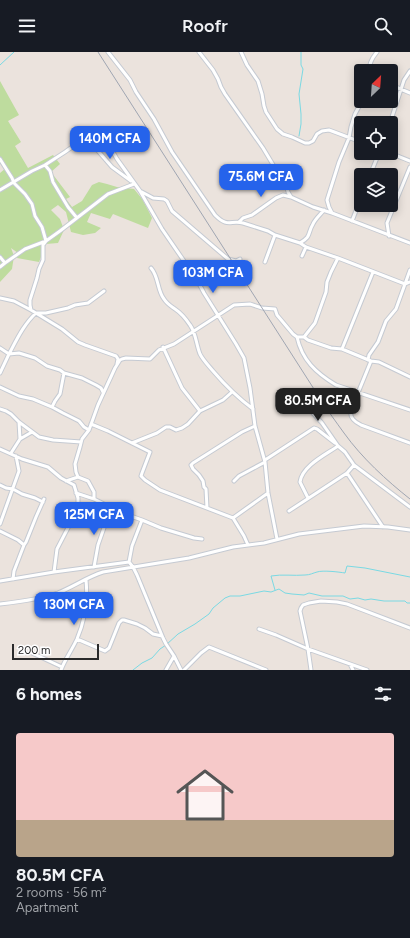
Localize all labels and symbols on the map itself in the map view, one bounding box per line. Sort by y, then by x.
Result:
north arrow [354,64,398,108]
pin: 140M CFA [69,126,151,160]
pin: 75.6M CFA [215,164,307,198]
pin: 103M CFA [172,260,254,294]
pin: 80.5M CFA [272,388,364,422]
pin: 125M CFA [53,502,135,536]
pin: 130M CFA [33,592,115,626]
scale bar [12,642,99,661]

